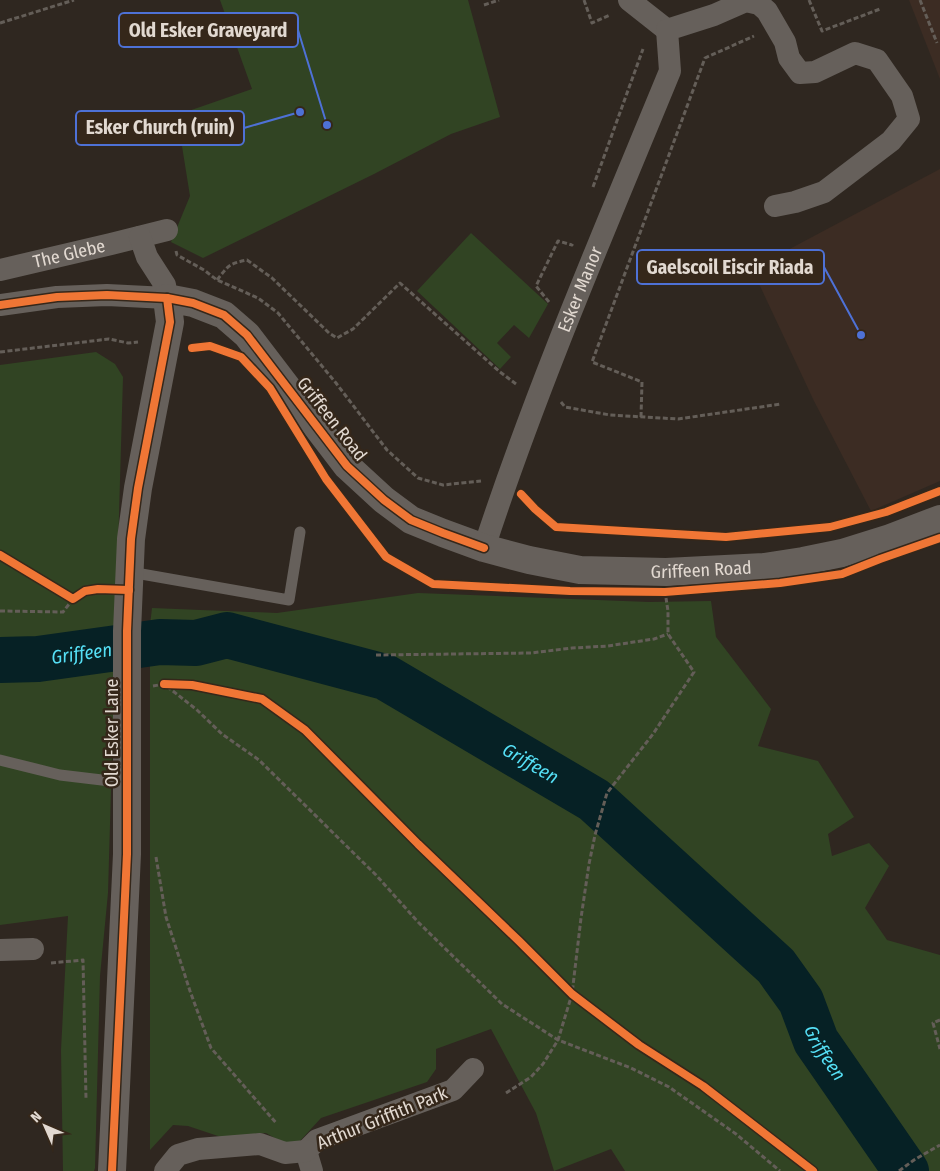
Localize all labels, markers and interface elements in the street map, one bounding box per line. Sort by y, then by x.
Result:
callout: Old Esker Graveyard [119,13,298,47]
text: Old Esker Graveyard [129,19,287,42]
callout: Esker Church (ruin) [76,111,244,145]
text: Esker Church (ruin) [86,116,235,139]
street label: The Glebe [31,235,107,273]
street label: Esker Manor [553,243,608,335]
callout: Gaelscoil Eiscir Riada [637,250,824,284]
text: Gaelscoil Eiscir Riada [646,256,814,279]
street label: Griffeen Road [292,373,372,465]
street label: Griffeen Road [651,557,752,583]
water label: Griffeen [50,638,113,669]
street label: Old Esker Lane [101,679,123,787]
water label: Griffeen [498,738,563,789]
water label: Griffeen [799,1022,851,1085]
street label: Arthur Griffith Park [314,1082,451,1154]
north arrow [20,1101,70,1151]
text: N [27,1108,45,1126]

